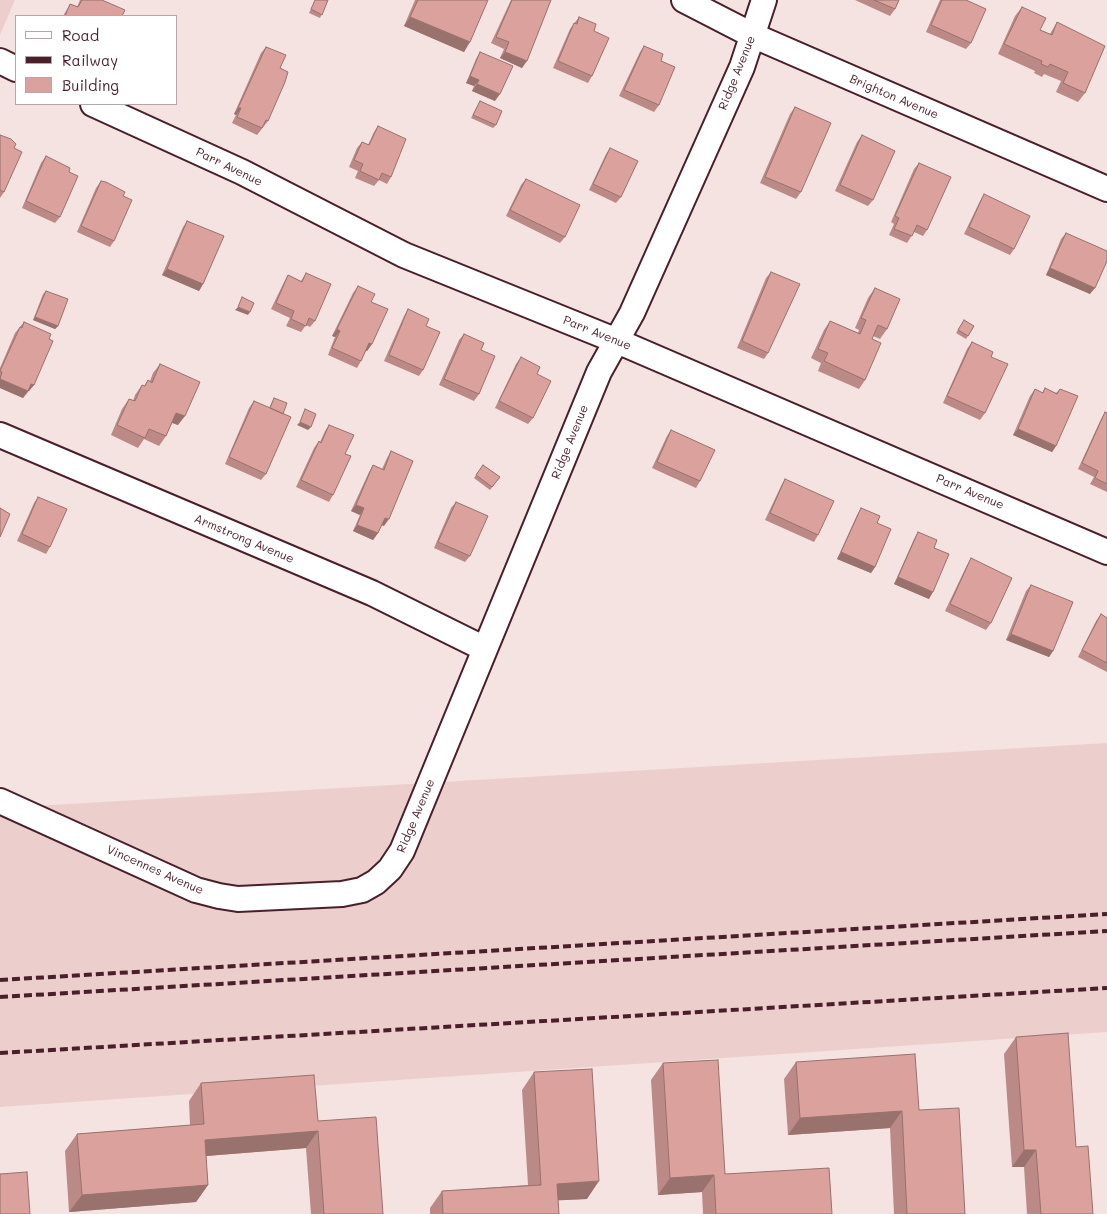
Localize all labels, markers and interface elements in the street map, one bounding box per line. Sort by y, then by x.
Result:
legend [15,15,178,105]
text: Road [62,25,99,45]
street label: Ridge Avenue [716,34,758,112]
text: Railway [62,50,118,70]
street label: Brighton Avenue [847,72,941,122]
text: Building [62,75,119,95]
street label: Parr Avenue [193,145,265,189]
street label: Parr Avenue [561,313,633,353]
street label: Ridge Avenue [549,403,591,481]
street label: Parr Avenue [934,471,1006,513]
street label: Armstrong Avenue [192,511,296,567]
street label: Ridge Avenue [394,777,438,855]
street label: Vincennes Avenue [104,842,206,898]

